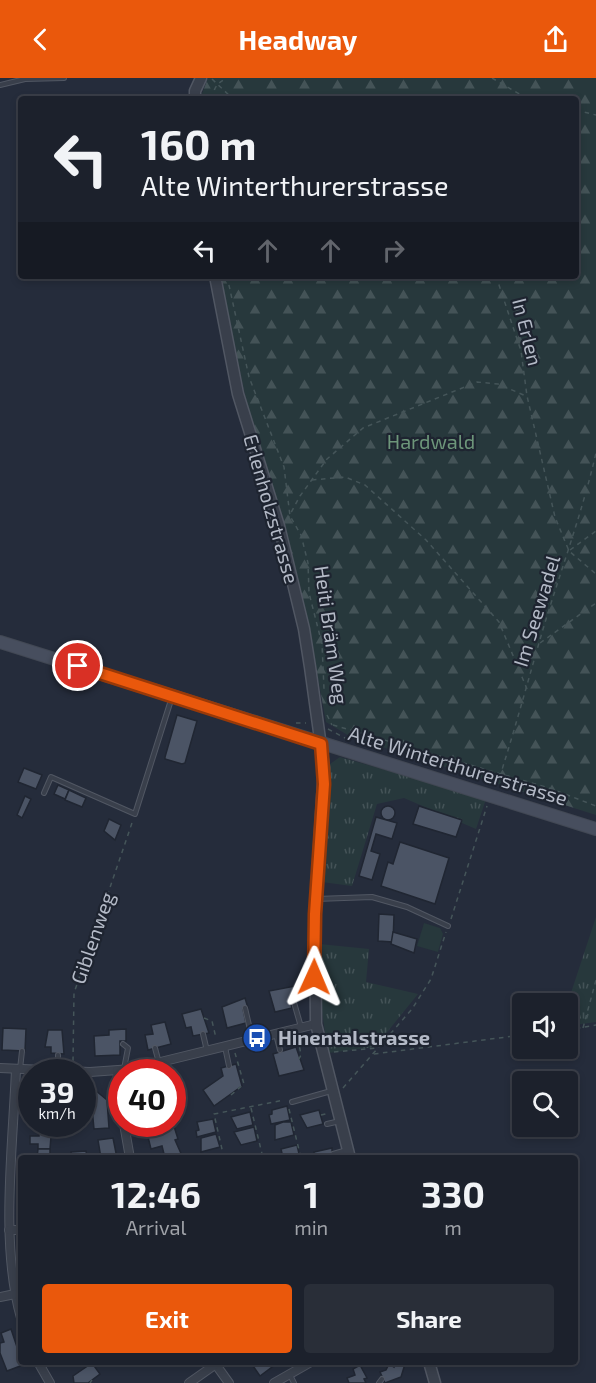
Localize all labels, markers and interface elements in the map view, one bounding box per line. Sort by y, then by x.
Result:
icon: back [24,23,57,56]
text: Headway [239,23,357,55]
icon: share [539,23,572,56]
text: 160 m [141,118,257,168]
icon: left [42,120,120,198]
text: Alte Winterthurerstrasse [141,169,448,201]
icon: left [188,234,221,267]
icon: ahead [251,234,284,267]
icon: ahead [314,234,347,267]
icon: right [377,234,410,267]
street label: In Erlen [508,295,548,368]
park label: Hardwald [387,429,475,453]
street label: Erlenholzstrasse [239,431,305,586]
street label: Im Seewadel [508,552,564,669]
street label: Heiti Bräm Weg [310,564,354,706]
pin [52,640,103,691]
icon: arrive [61,649,94,682]
street label: Alte Winterthurerstrasse [346,720,571,810]
street label: Giblenweg [65,889,119,987]
position arrow [282,945,346,1009]
map controls [512,993,578,1137]
button: sound [512,993,578,1059]
bus stop icon: Hinentalstrasse [241,1022,273,1054]
place label: Hinentalstrasse [278,1025,430,1049]
speed limit sign: 40 [108,1059,186,1137]
button: search [512,1071,578,1137]
text: 39 [40,1073,74,1109]
text: km/h [38,1104,76,1122]
text: 12:46 [111,1172,201,1215]
text: 1 [303,1172,319,1215]
text: 330 [421,1172,485,1215]
text: Arrival [126,1215,187,1239]
text: min [294,1215,328,1239]
text: m [444,1215,462,1239]
button: Exit [42,1284,292,1353]
button: Share [304,1284,554,1353]

